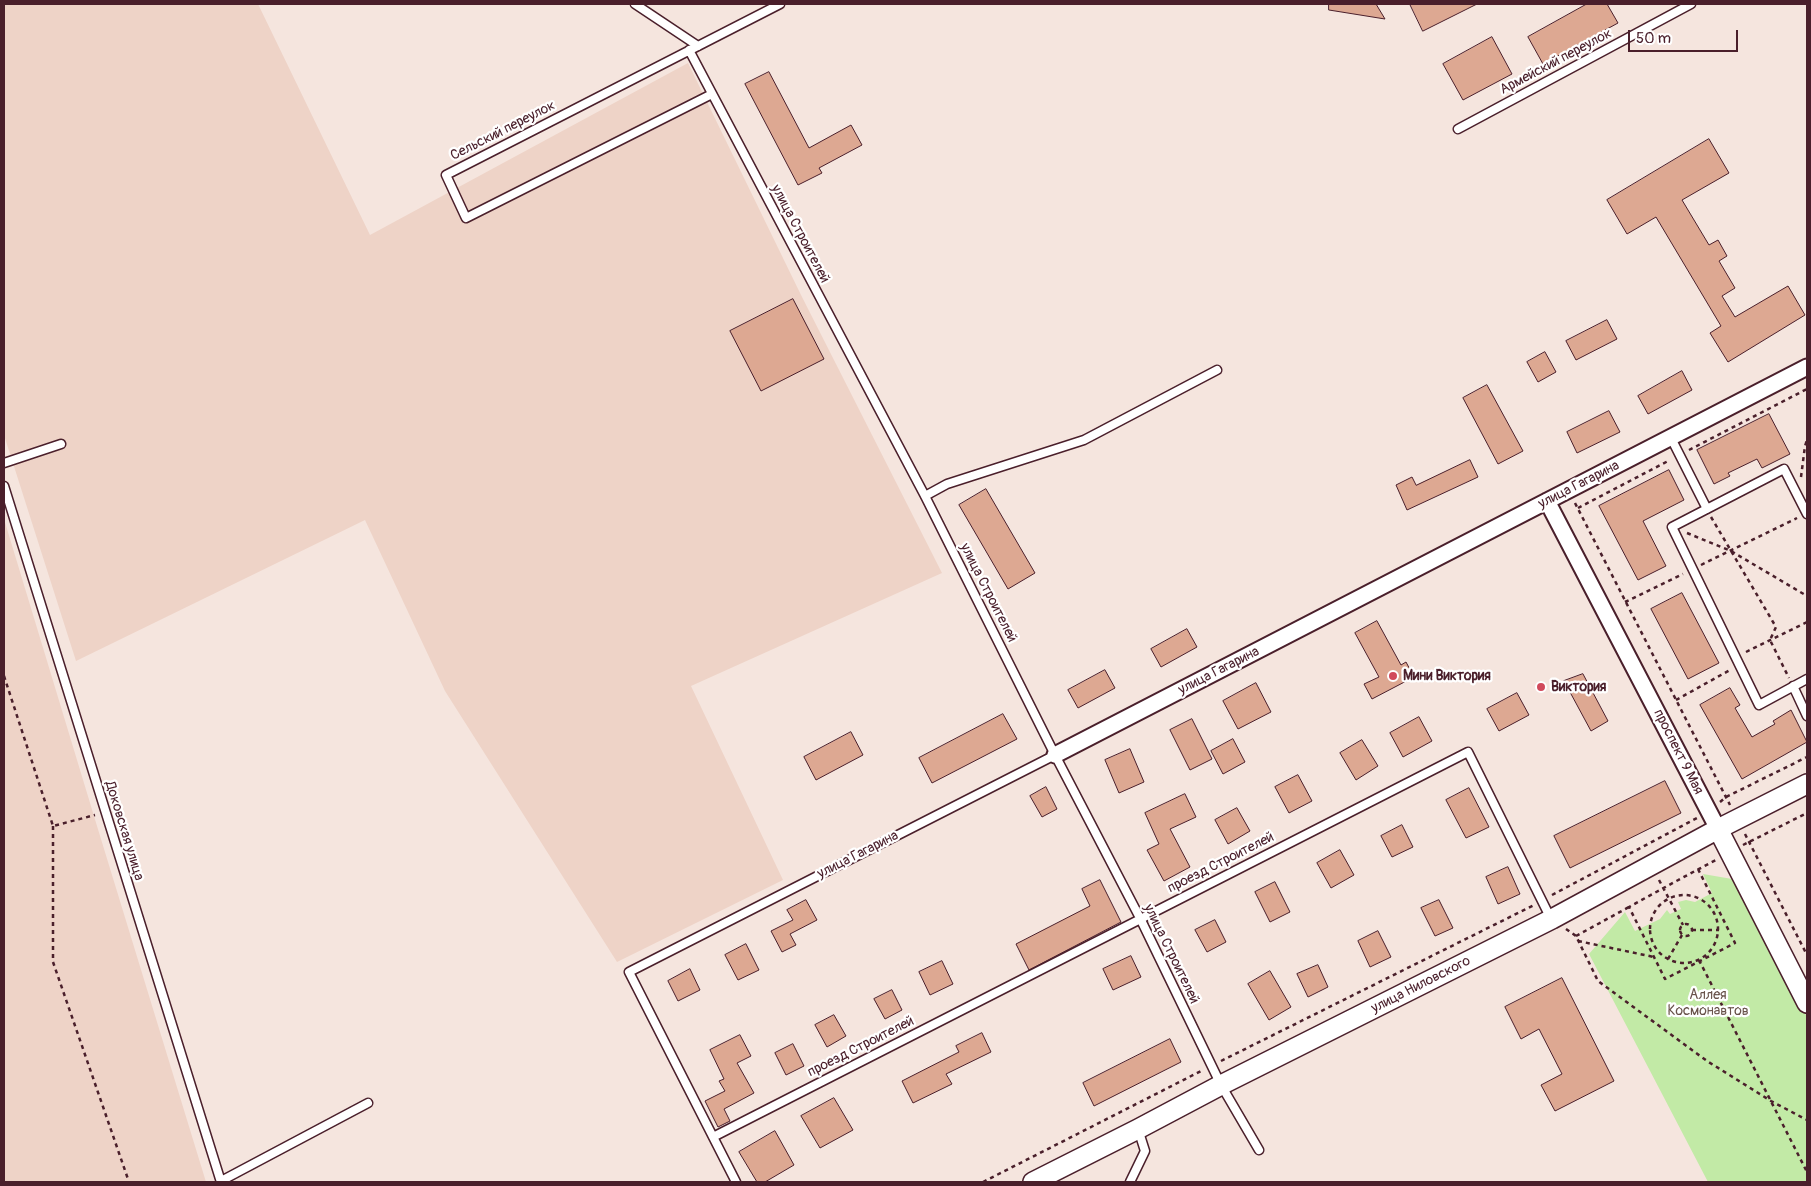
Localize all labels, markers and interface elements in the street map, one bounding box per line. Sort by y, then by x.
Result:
scale bar [1631,20,1741,52]
street label: Армейский переулок [1497,25,1615,99]
text: 50 m [1636,29,1671,48]
street label: Сельский переулок [448,97,558,165]
street label: улица Строителей [767,182,833,286]
street label: улица Гагарина [1536,457,1622,513]
street label: улица Строителей [956,541,1020,645]
street label: улица Гагарина [1176,643,1262,699]
place label: Мини Виктория [1403,668,1491,684]
marker: Мини Виктория [1387,670,1399,682]
place label: Виктория [1551,679,1606,695]
marker: Виктория [1535,681,1547,693]
street label: проспект 9 Мая [1649,707,1707,797]
street label: Доковская улица [101,779,147,883]
street label: улица Гагарина [815,827,901,883]
street label: проезд Строителей [1165,829,1277,897]
street label: улица Строителей [1140,901,1202,1007]
street label: улица Ниловского [1369,953,1473,1017]
park label: Аллея Космонавтов [1667,987,1749,1020]
street label: проезд Строителей [805,1013,917,1081]

